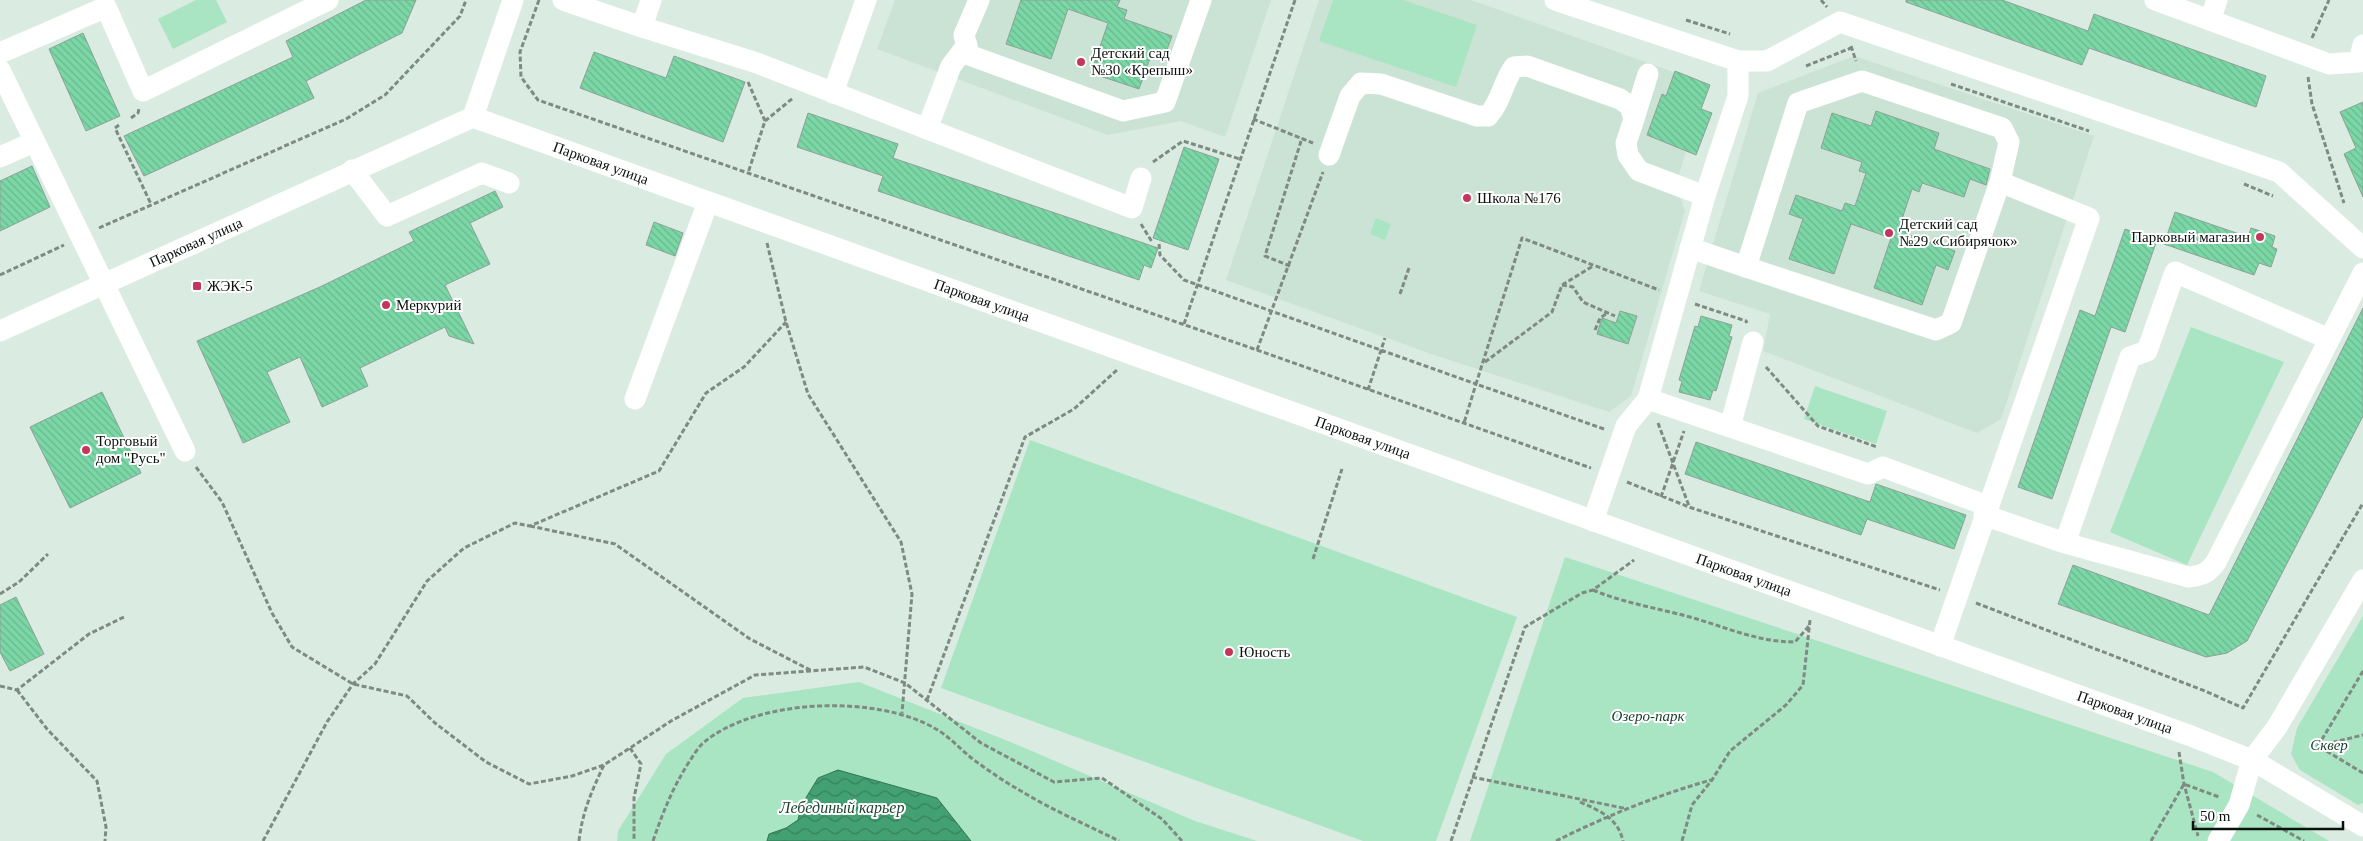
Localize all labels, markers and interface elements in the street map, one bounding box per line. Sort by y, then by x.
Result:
place label: Детский сад №30 «Крепыш» [1091,45,1193,78]
marker: Детский сад №30 «Крепыш» [1075,56,1087,68]
street label: Парковая улица [551,139,651,188]
place label: Школа №176 [1477,190,1561,206]
marker: Школа №176 [1461,192,1473,204]
street label: Парковая улица [147,214,245,270]
place label: Детский сад №29 «Сибирячок» [1899,216,2017,249]
marker: Детский сад №29 «Сибирячок» [1883,227,1895,239]
place label: Парковый магазин [2131,229,2250,245]
marker: Парковый магазин [2254,231,2266,243]
street label: Парковая улица [932,276,1032,325]
place label: ЖЭК-5 [207,278,253,294]
marker: ЖЭК-5 [191,280,203,292]
place label: Меркурий [396,297,461,313]
marker: Меркурий [380,299,392,311]
street label: Парковая улица [1313,413,1413,462]
place label: Торговый дом "Русь" [96,433,166,466]
marker: Торговый дом "Русь" [80,444,92,456]
street label: Парковая улица [1694,550,1794,600]
place label: Юность [1239,644,1291,660]
marker: Юность [1223,646,1235,658]
street label: Парковая улица [2075,688,2175,737]
park label: Озеро-парк [1612,708,1685,724]
park label: Сквер [2310,737,2348,753]
scale bar [2193,798,2343,830]
water label: Лебединый карьер [779,799,904,817]
text: 50 m [2200,808,2231,824]

